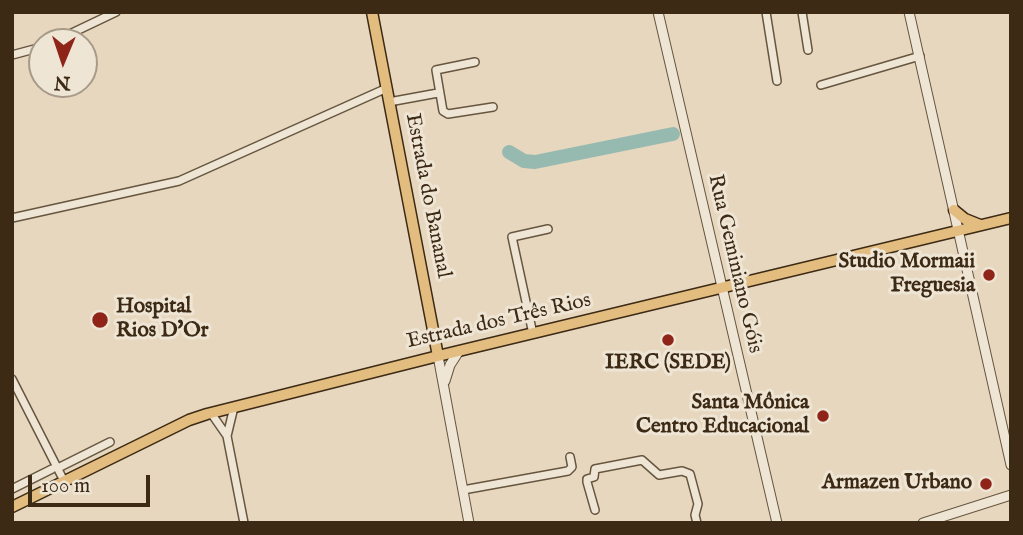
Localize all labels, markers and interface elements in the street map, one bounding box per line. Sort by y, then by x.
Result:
north arrow [28,28,98,98]
text: N [54,70,71,94]
street label: Estrada do Bananal [399,112,455,280]
street label: Rua Geminiano Góis [701,172,767,356]
place label: Studio Mormaii Freguesia [838,250,975,300]
marker: Studio Mormaii Freguesia [981,267,997,283]
street label: Estrada dos Três Rios [404,289,594,355]
place label: Hospital Rios D'Or [116,295,208,345]
marker: Hospital Rios D'Or [90,310,110,330]
marker: IERC (SEDE) [660,332,676,348]
place label: IERC (SEDE) [605,351,731,377]
place label: Santa Mônica Centro Educacional [636,391,809,441]
marker: Santa Mônica Centro Educacional [815,408,831,424]
scale bar [32,462,154,506]
place label: Armazen Urbano [822,471,972,497]
text: 100 m [41,473,90,500]
marker: Armazen Urbano [978,476,994,492]

